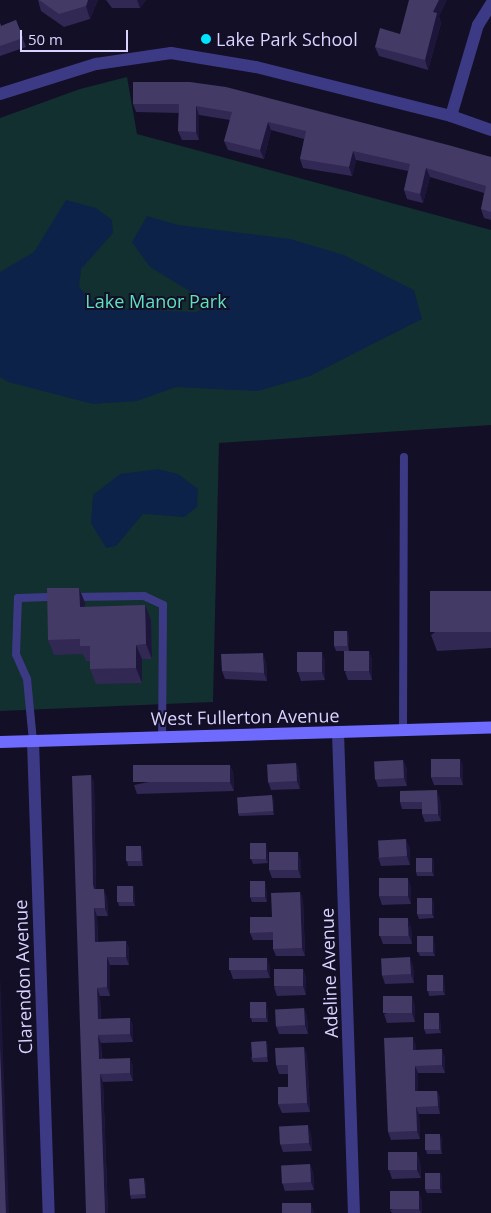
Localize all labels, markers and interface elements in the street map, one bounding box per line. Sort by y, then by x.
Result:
scale bar [22,20,130,52]
place label: Lake Park School [216,28,358,50]
text: 50 m [28,29,63,49]
marker: Lake Park School [200,33,212,45]
park label: Lake Manor Park [85,290,227,312]
street label: West Fullerton Avenue [150,705,340,729]
street label: Clarendon Avenue [10,899,36,1055]
street label: Adeline Avenue [316,908,342,1038]

